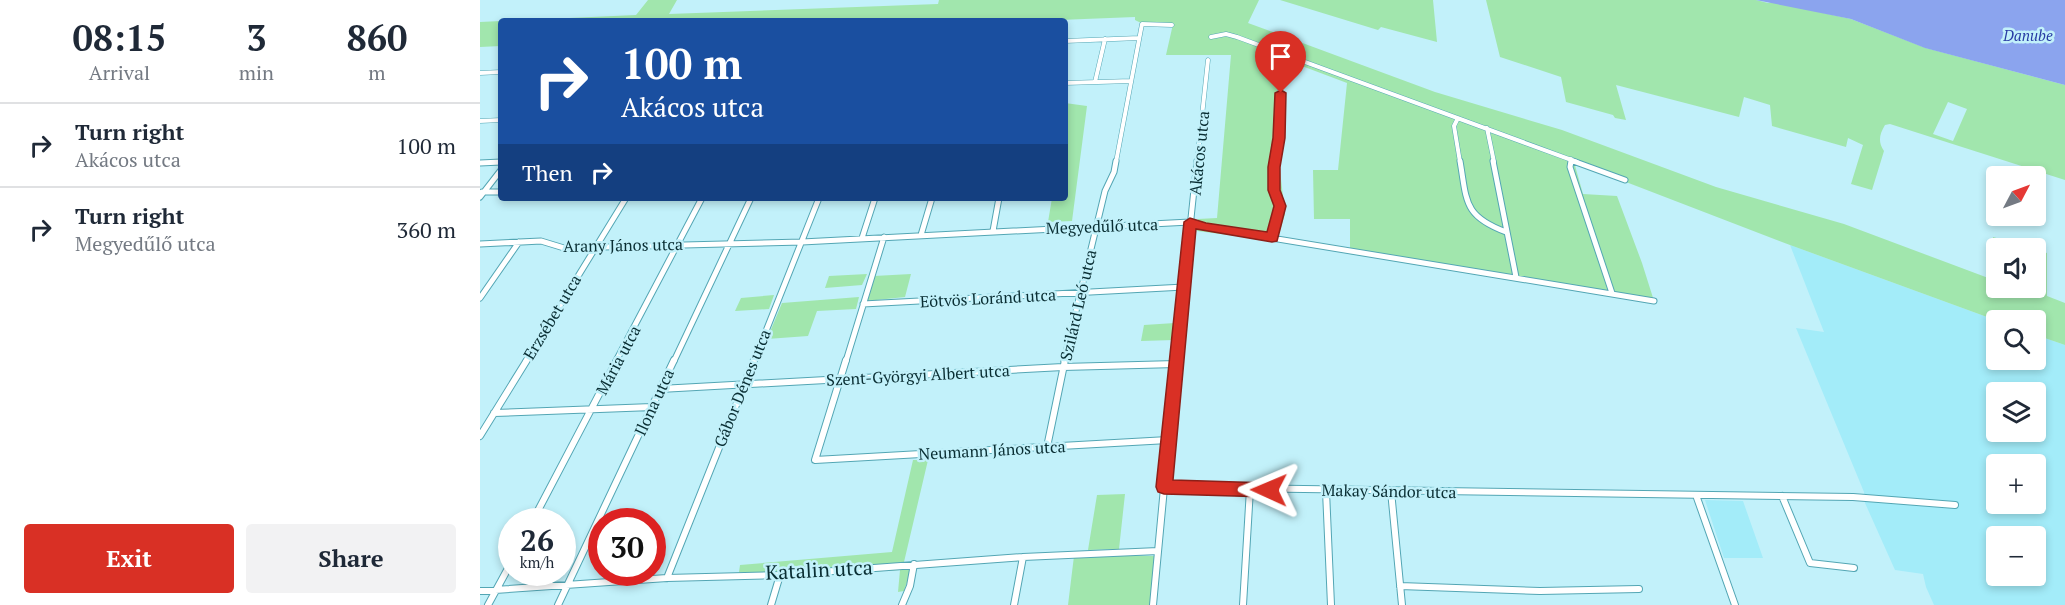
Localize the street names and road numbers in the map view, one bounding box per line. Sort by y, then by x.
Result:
street label: Akácos utca [1184,110,1214,196]
street label: Megyedűlő utca [1045,213,1159,239]
street label: Arany János utca [563,233,683,257]
street label: Szilárd Leó utca [1055,247,1101,363]
street label: Erzsébet utca [518,270,586,364]
street label: Eötvös Loránd utca [919,283,1057,313]
street label: Mária utca [591,321,645,399]
street label: Gábor Dénes utca [708,326,776,450]
street label: Szent-Györgyi Albert utca [826,359,1010,391]
street label: Ilona utca [629,365,679,439]
street label: Neumann János utca [918,435,1066,465]
street label: Makay Sándor utca [1321,479,1457,503]
street label: Katalin utca [765,553,873,586]

